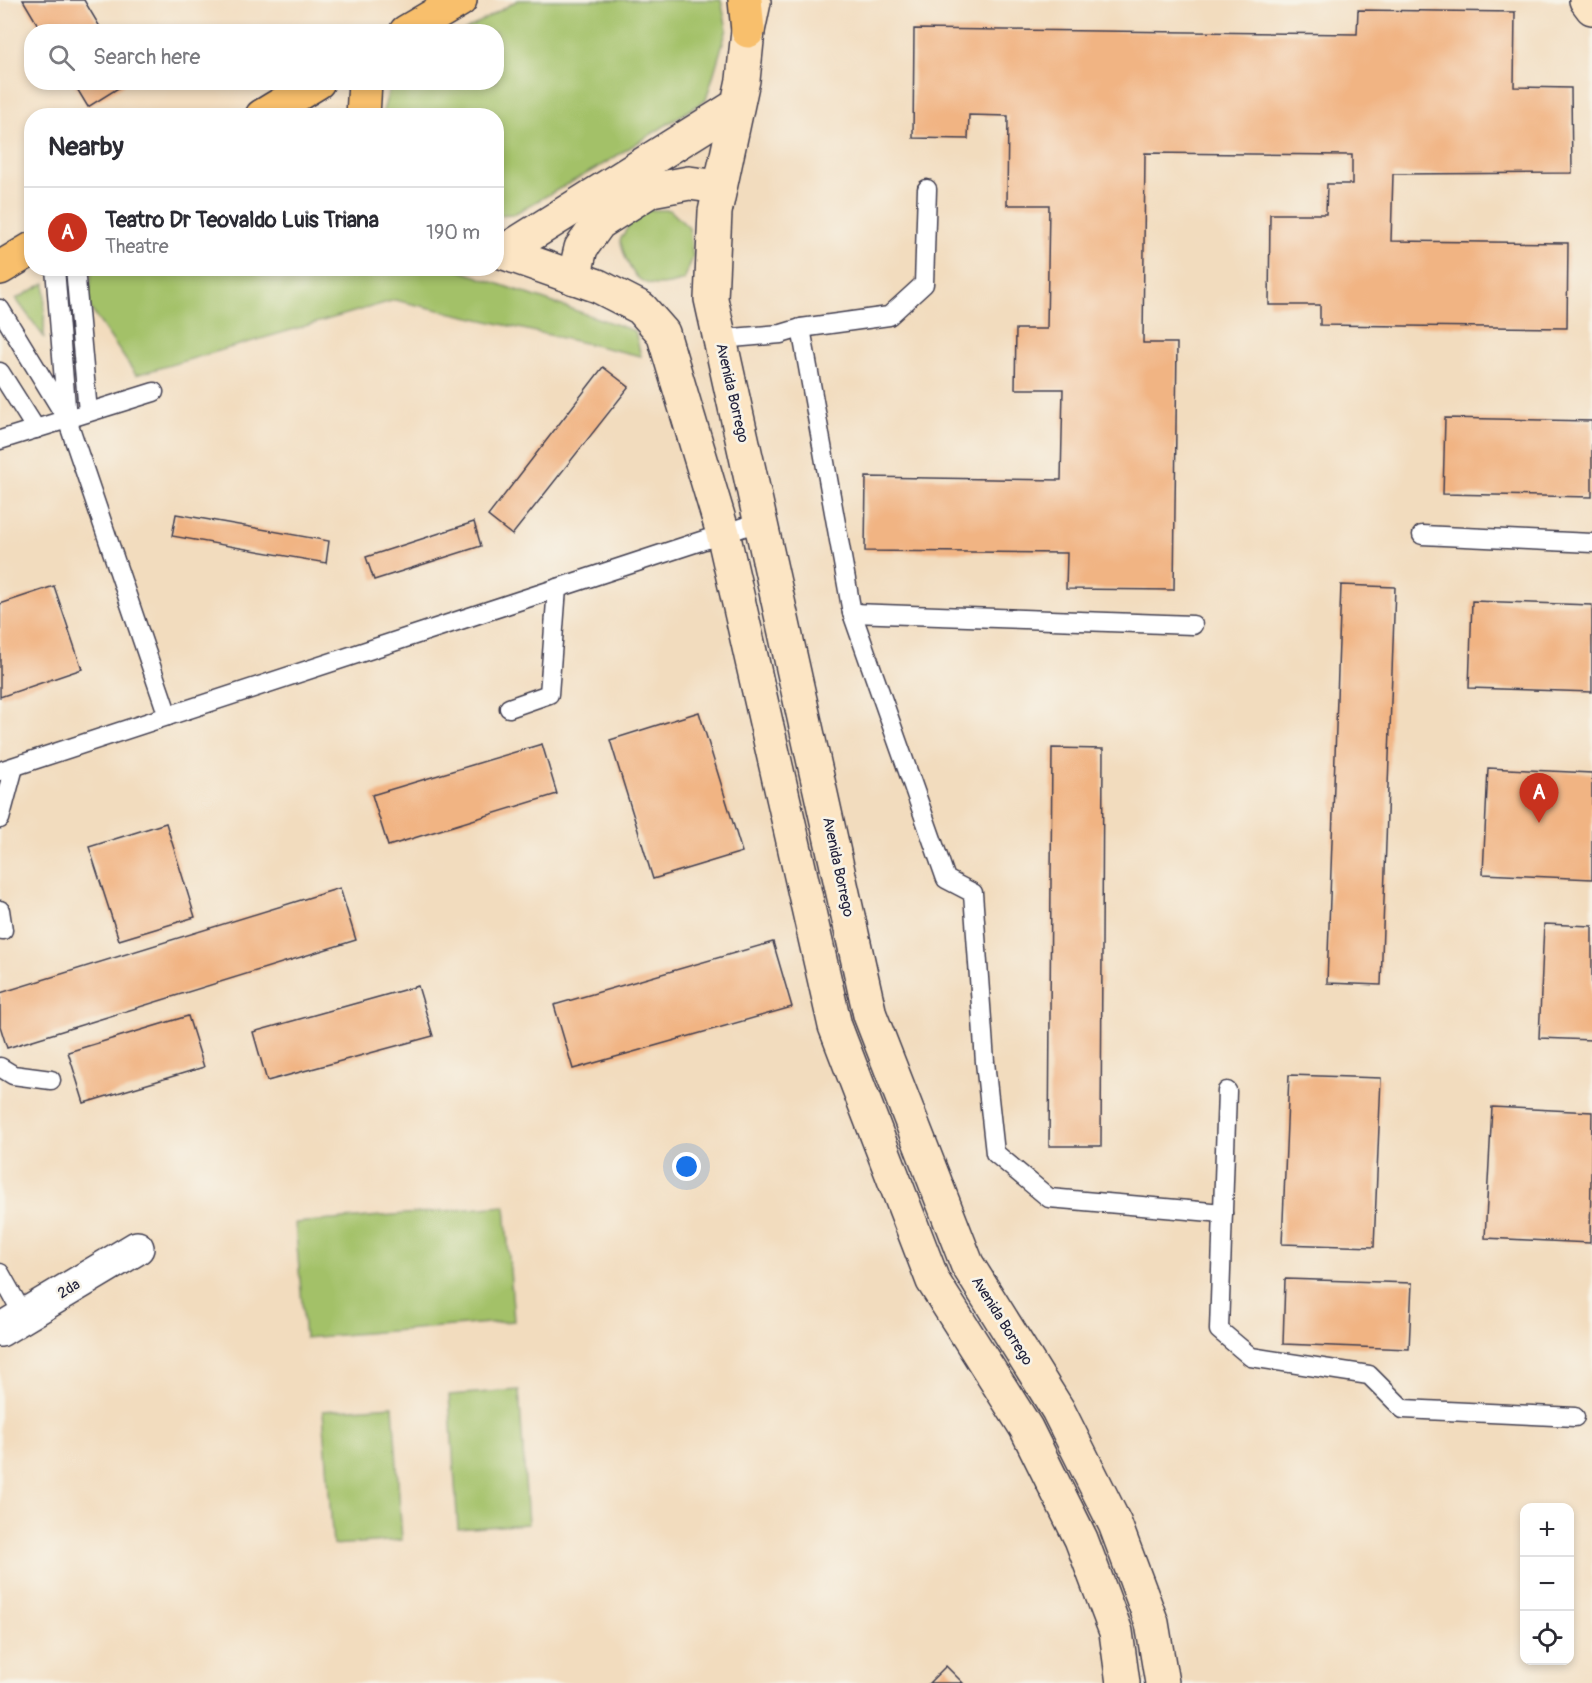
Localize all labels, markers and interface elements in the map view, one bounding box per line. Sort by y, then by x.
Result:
search box [24,24,504,90]
icon: search [45,41,78,74]
text: Search here [93,43,200,71]
text: Nearby [48,131,124,163]
text: Teatro Dr Teovaldo Luis Triana [105,206,379,234]
text: A [61,220,74,245]
text: 190 m [426,220,480,245]
text: Theatre [105,234,169,259]
street label: Avenida Borrego [711,341,753,445]
pin: A [1520,774,1558,823]
street label: Avenida Borrego [818,815,858,919]
your location [672,1152,701,1181]
street label: Avenida Borrego [967,1273,1037,1369]
street label: 2da [54,1275,84,1303]
map controls [1520,1503,1574,1665]
button: + [1520,1503,1574,1557]
button: − [1520,1557,1574,1611]
button: locate [1520,1611,1574,1665]

